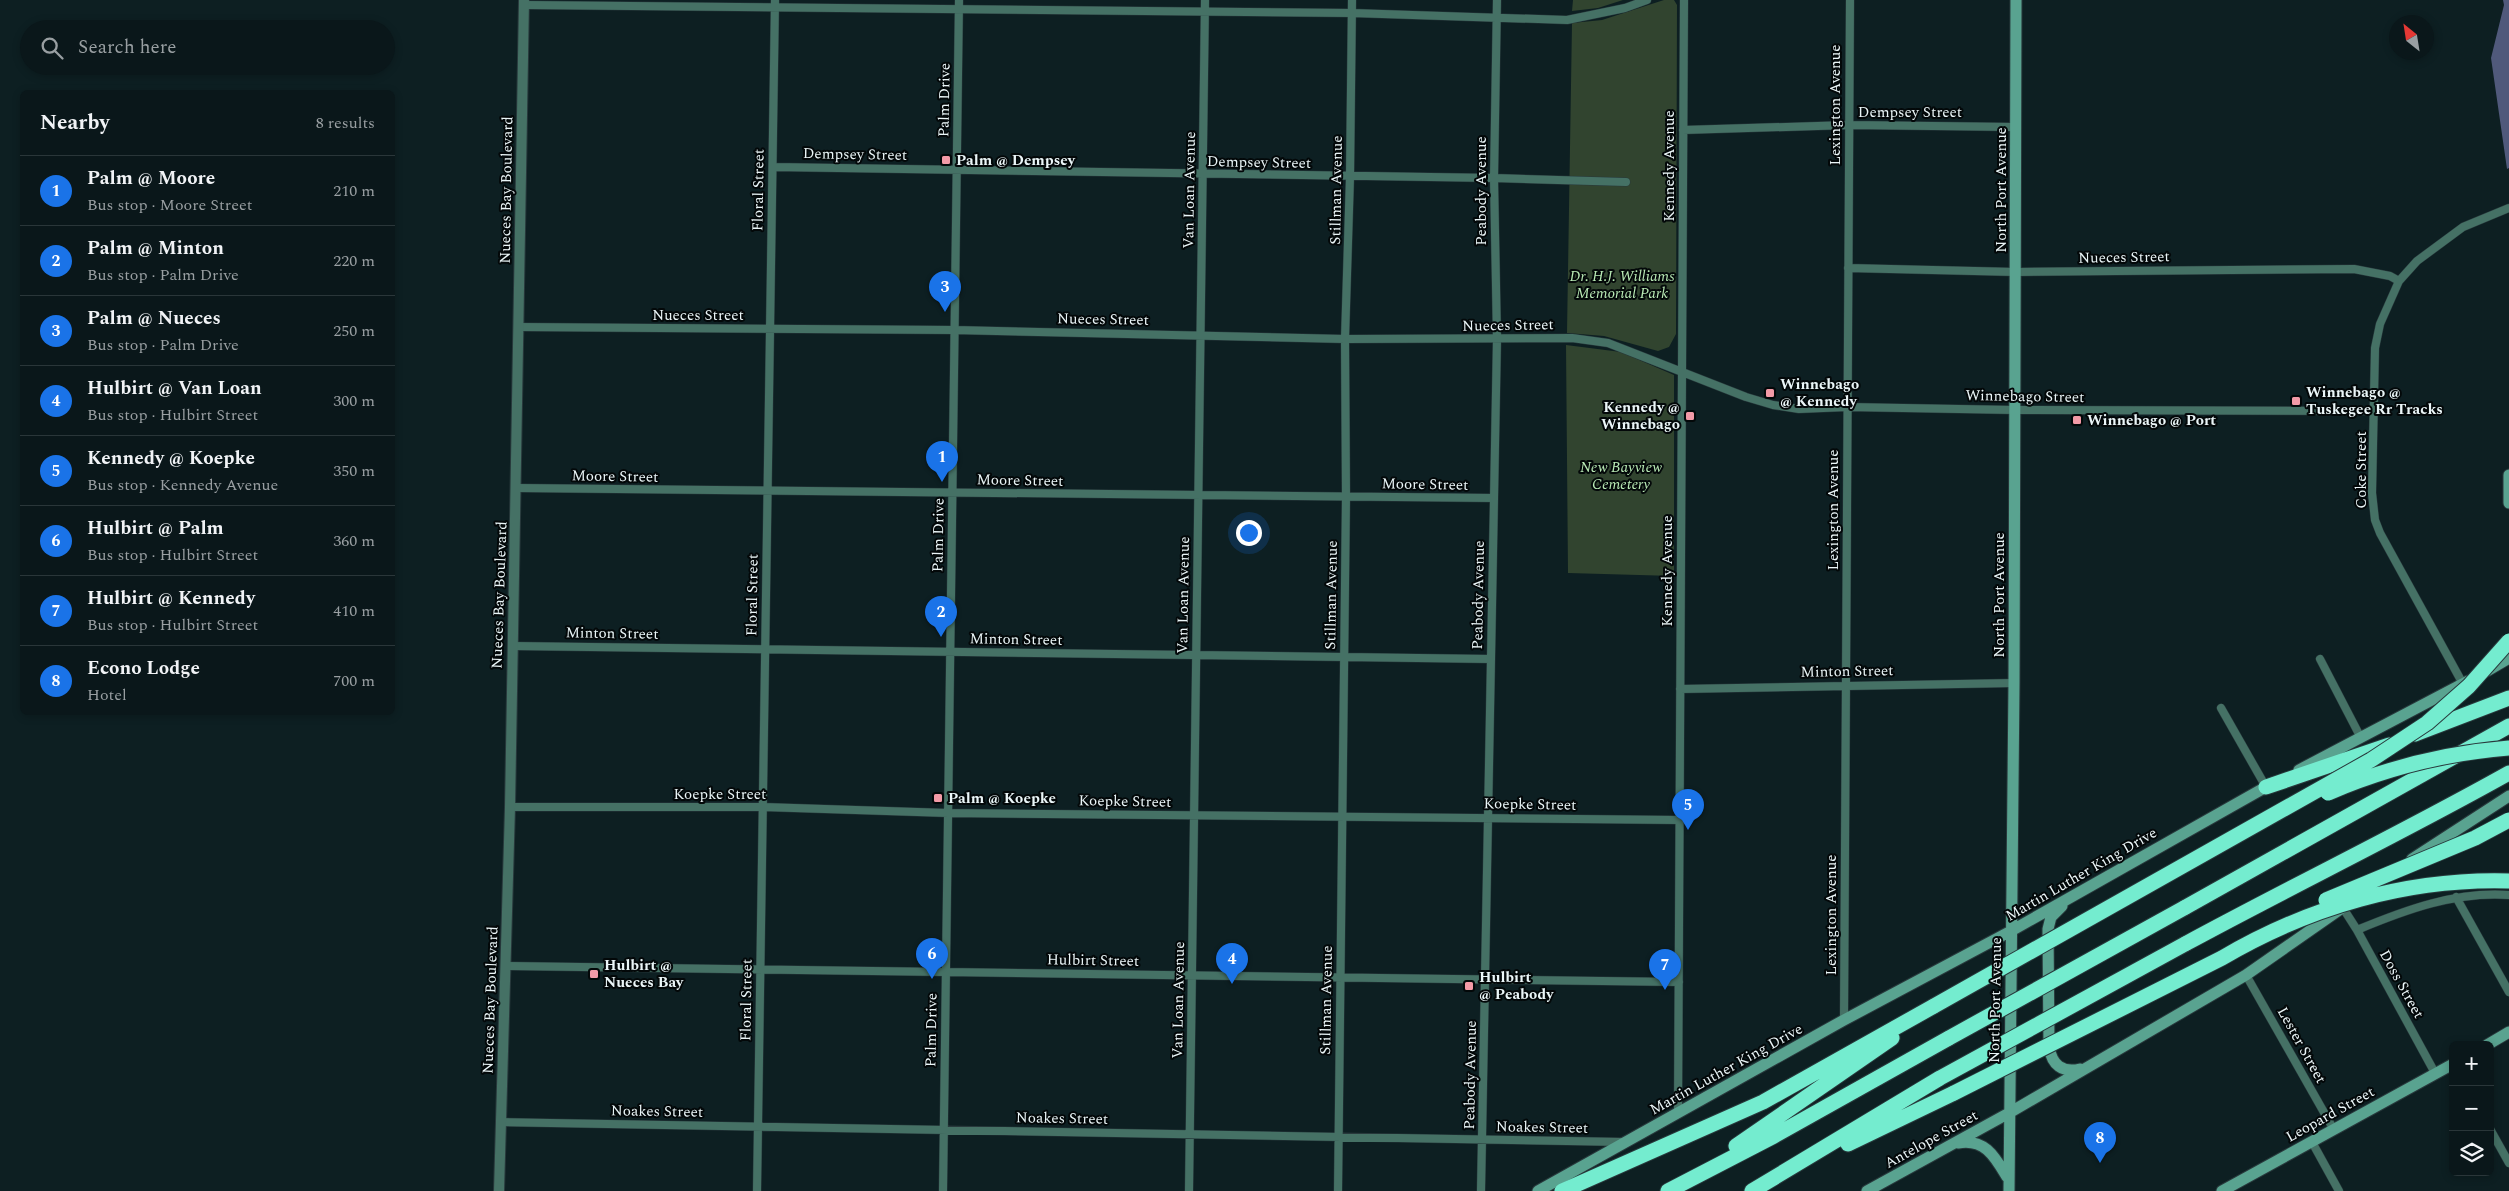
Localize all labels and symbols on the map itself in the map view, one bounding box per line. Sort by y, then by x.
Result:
north arrow [2389,15,2434,60]
street label: Lexington Avenue [1824,45,1847,165]
street label: Palm Drive [932,63,957,137]
street label: Dempsey Street [1858,101,1962,124]
street label: Kennedy Avenue [1658,110,1681,222]
street label: Nueces Bay Boulevard [494,116,519,264]
street label: North Port Avenue [1990,127,2013,253]
street label: Van Loan Avenue [1177,131,1202,249]
street label: Stillman Avenue [1324,135,1349,245]
street label: Peabody Avenue [1470,136,1493,246]
street label: Dempsey Street [803,142,907,167]
street label: Floral Street [746,149,771,231]
place label: Palm @ Dempsey [956,149,1076,172]
street label: Dempsey Street [1207,150,1311,175]
marker: Palm @ Dempsey [940,154,952,166]
street label: Nueces Street [2078,245,2170,270]
park label: Dr. H.J. Williams Memorial Park [1569,265,1675,305]
pin: 3 [929,271,961,312]
street label: Nueces Street [652,304,744,327]
street label: Nueces Street [1057,307,1149,332]
street label: Nueces Street [1462,313,1554,338]
place label: Winnebago @ Kennedy [1780,373,1859,413]
place label: Winnebago @ Tuskegee Rr Tracks [2306,381,2443,421]
street label: Winnebago Street [1965,384,2085,409]
marker: Winnebago @ Kennedy [1764,387,1776,399]
marker: Winnebago @ Tuskegee Rr Tracks [2290,395,2302,407]
place label: Kennedy @ Winnebago [1601,396,1680,436]
place label: Winnebago @ Port [2087,409,2216,432]
marker: Kennedy @ Winnebago [1684,410,1696,422]
marker: Winnebago @ Port [2071,414,2083,426]
street label: Coke Street [2350,431,2373,509]
pin: 1 [926,441,958,482]
street label: Lexington Avenue [1822,450,1845,570]
park label: New Bayview Cemetery [1580,456,1662,496]
street label: Moore Street [571,464,659,489]
street label: Moore Street [976,468,1064,493]
street label: Moore Street [1381,472,1469,497]
street label: Palm Drive [926,498,951,572]
street label: Kennedy Avenue [1656,515,1679,627]
your location [1236,520,1262,546]
street label: Nueces Bay Boulevard [485,521,514,669]
street label: North Port Avenue [1988,532,2011,658]
street label: Van Loan Avenue [1171,536,1196,654]
street label: Stillman Avenue [1319,540,1344,650]
street label: Peabody Avenue [1466,540,1491,650]
street label: Floral Street [740,554,765,636]
pin: 2 [925,596,957,637]
street label: Minton Street [565,621,659,646]
street label: Minton Street [969,627,1063,652]
street label: Minton Street [1800,659,1894,684]
street label: Koepke Street [674,783,766,806]
place label: Palm @ Koepke [948,787,1056,810]
street label: Koepke Street [1078,789,1172,814]
pin: 5 [1672,789,1704,830]
marker: Palm @ Koepke [932,792,944,804]
street label: Koepke Street [1483,792,1577,817]
street label: Martin Luther King Drive [2001,822,2161,927]
street label: Lexington Avenue [1820,855,1843,975]
street label: Nueces Bay Boulevard [476,926,505,1074]
street label: North Port Avenue [1983,937,2008,1063]
pin: 6 [916,938,948,979]
street label: Van Loan Avenue [1166,941,1191,1059]
pin: 4 [1216,943,1248,984]
street label: Stillman Avenue [1314,945,1339,1055]
street label: Doss Street [2373,946,2430,1023]
street label: Hulbirt Street [1047,948,1139,973]
pin: 7 [1649,949,1681,990]
place label: Hulbirt @ Nueces Bay [604,954,684,994]
street label: Floral Street [734,959,759,1041]
place label: Hulbirt @ Peabody [1479,966,1554,1006]
marker: Hulbirt @ Nueces Bay [588,968,600,980]
marker: Hulbirt @ Peabody [1463,980,1475,992]
street label: Palm Drive [919,993,944,1067]
street label: Lester Street [2271,1003,2332,1088]
street label: Martin Luther King Drive [1646,1018,1807,1121]
street label: Peabody Avenue [1458,1020,1483,1130]
street label: Leopard Street [2282,1081,2379,1148]
street label: Noakes Street [611,1099,703,1124]
street label: Antelope Street [1880,1104,1982,1175]
street label: Noakes Street [1016,1106,1108,1131]
street label: Noakes Street [1496,1115,1588,1140]
pin: 8 [2084,1122,2116,1163]

